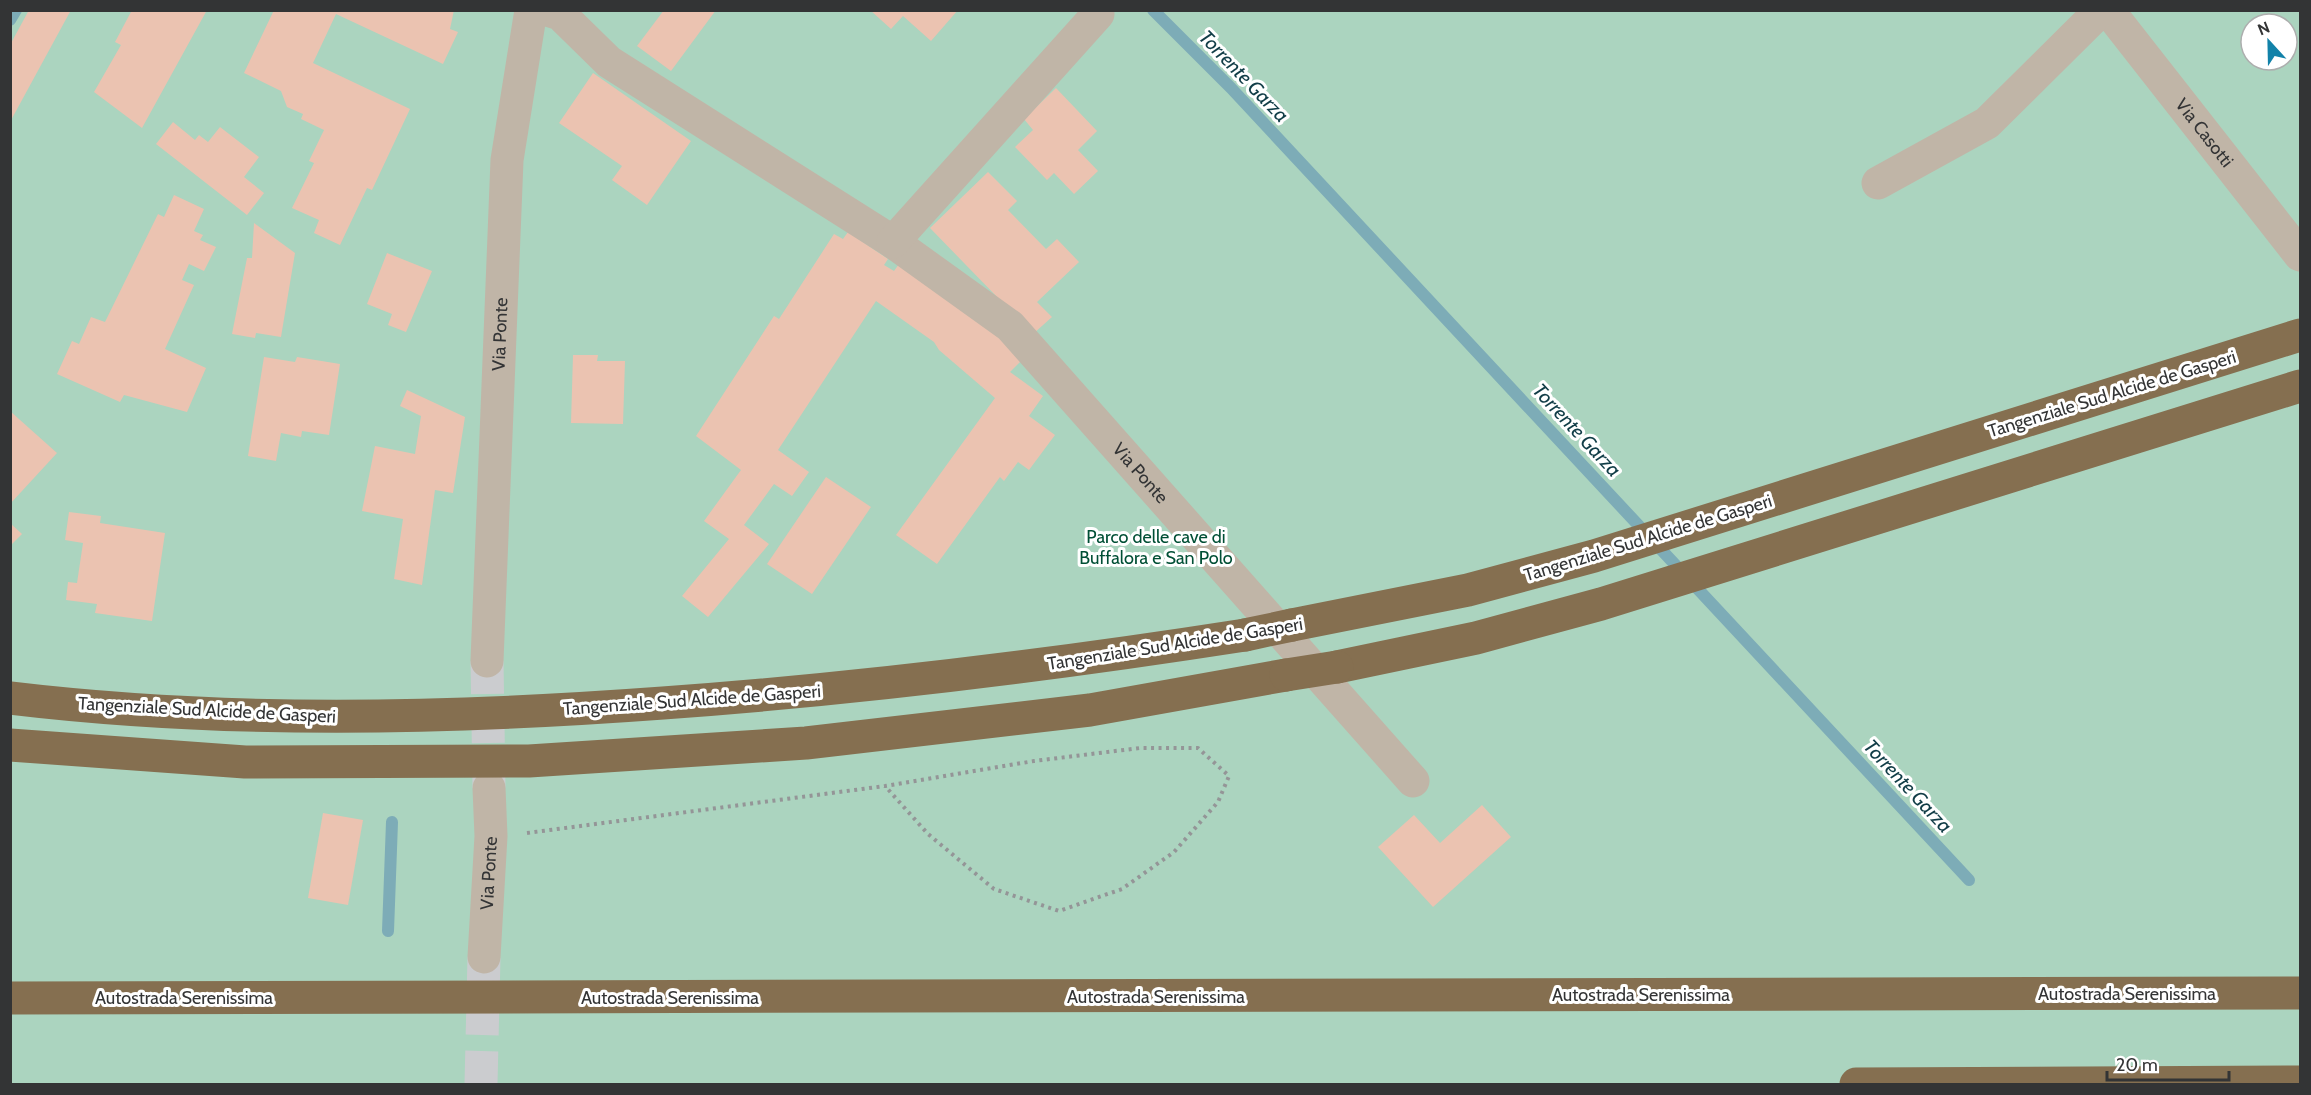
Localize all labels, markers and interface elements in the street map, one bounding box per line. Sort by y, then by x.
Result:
north arrow [2239,12,2299,72]
text: N [2255,18,2272,39]
water label: Torrente Garza [1194,25,1294,127]
street label: Via Casotti [2171,94,2238,172]
street label: Via Ponte [488,297,512,371]
street label: Tangenziale Sud Alcide de Gasperi [1985,346,2239,442]
water label: Torrente Garza [1528,378,1626,482]
street label: Via Ponte [1108,438,1173,508]
street label: Tangenziale Sud Alcide de Gasperi [1521,490,1775,586]
park label: Parco delle cave di Buffalora e San Polo [1079,526,1233,569]
street label: Tangenziale Sud Alcide de Gasperi [1046,613,1304,675]
street label: Tangenziale Sud Alcide de Gasperi [562,680,822,720]
street label: Tangenziale Sud Alcide de Gasperi [77,692,337,728]
water label: Torrente Garza [1859,734,1957,838]
street label: Via Ponte [476,836,502,910]
street label: Autostrada Serenissima [2038,983,2216,1005]
street label: Autostrada Serenissima [1552,984,1730,1006]
street label: Autostrada Serenissima [1067,986,1245,1008]
street label: Autostrada Serenissima [95,987,273,1009]
street label: Autostrada Serenissima [581,987,759,1009]
scale bar [2107,1044,2228,1082]
text: 20 m [2116,1054,2158,1076]

